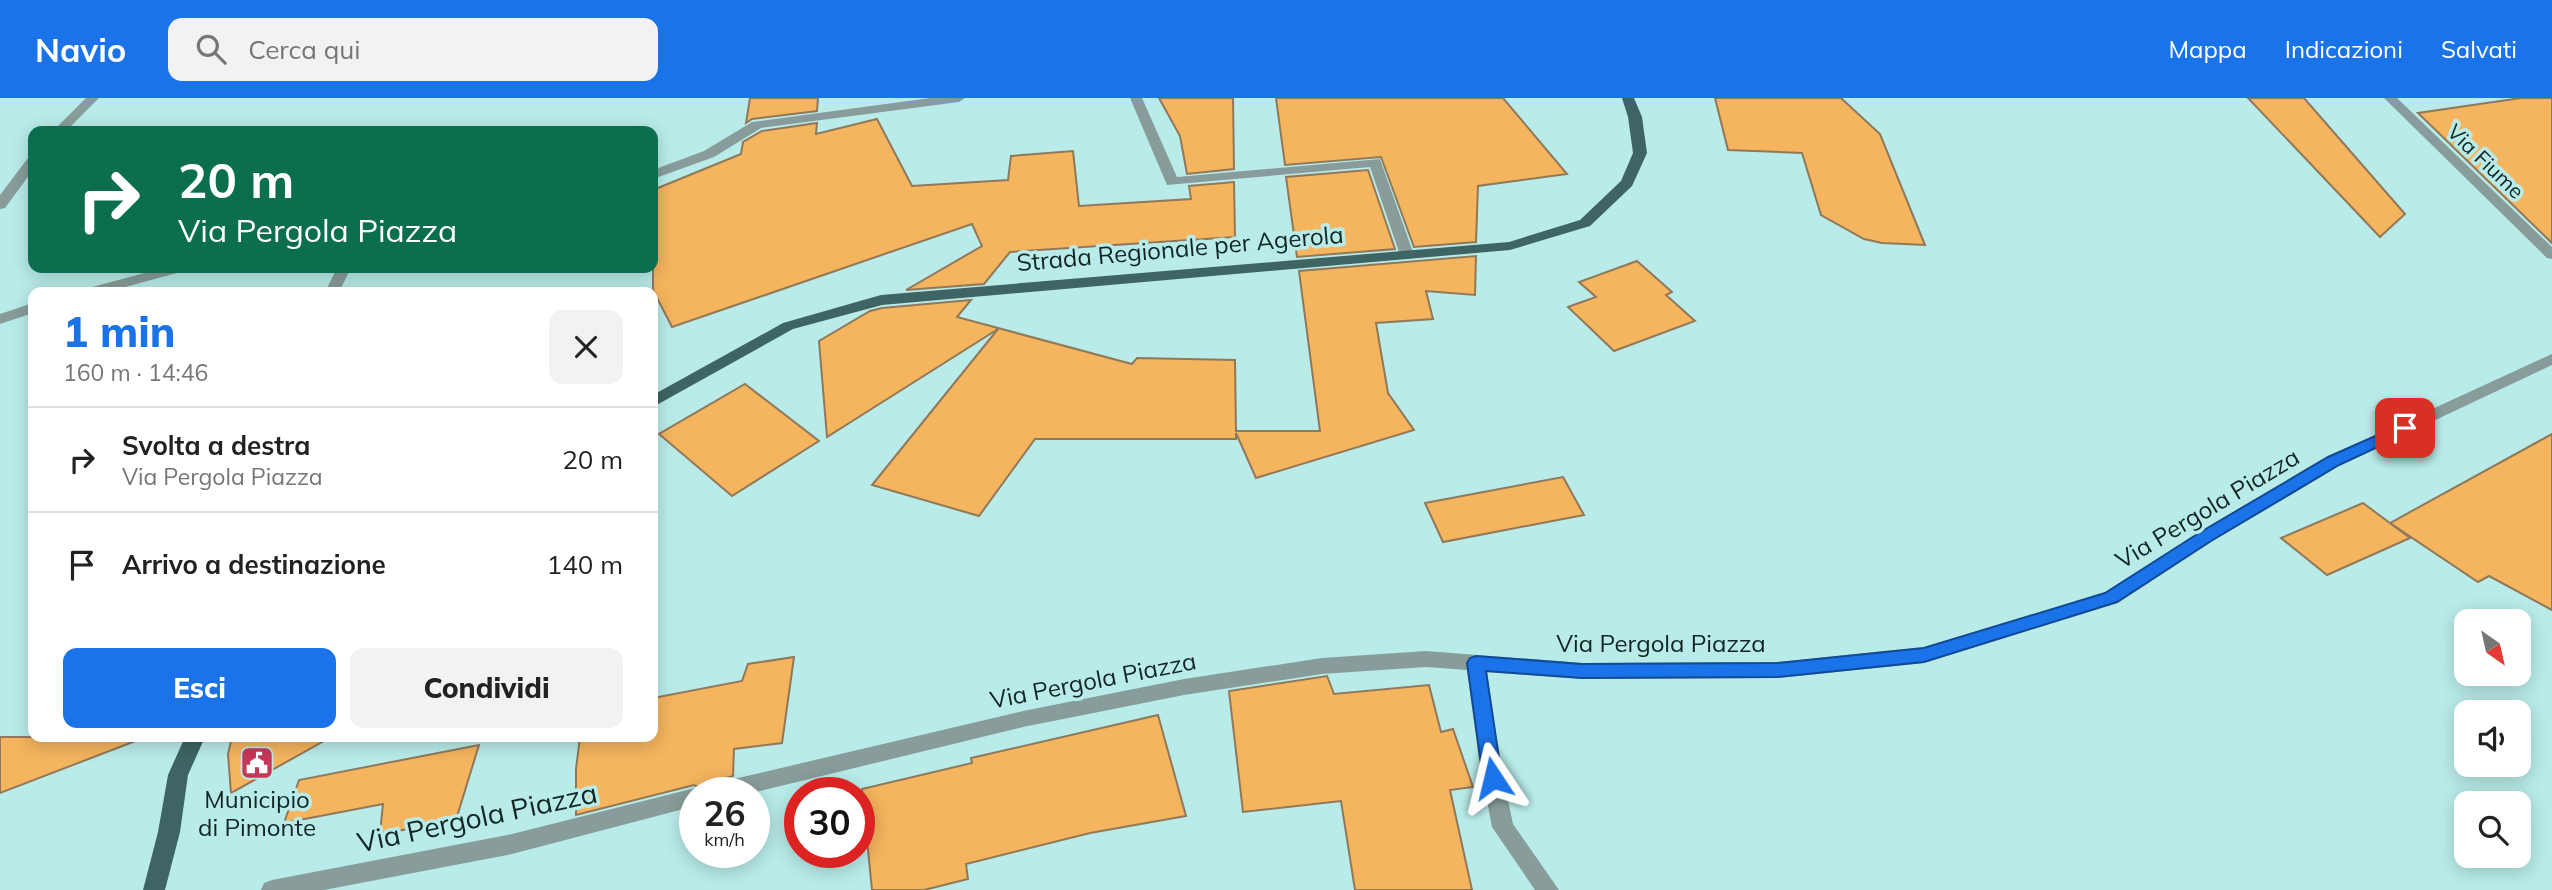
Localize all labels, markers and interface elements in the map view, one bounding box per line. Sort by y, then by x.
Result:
search box [168,18,658,81]
text: Navio [35,29,126,70]
icon: search [192,30,230,68]
text: Cerca qui [248,33,361,66]
text: Mappa [2168,34,2247,64]
text: Indicazioni [2285,34,2403,64]
text: Salvati [2441,34,2517,64]
street label: Via Fiume [2442,118,2530,204]
text: 20 m [178,149,294,210]
icon: right [63,154,154,245]
text: Via Pergola Piazza [178,210,457,250]
street label: Strada Regionale per Agerola [1015,219,1345,277]
text: 1 min [63,305,176,358]
button: close [549,310,623,384]
text: 160 m · 14:46 [63,358,208,387]
pin [2375,398,2435,458]
icon: arrive [2386,409,2424,447]
text: Svolta a destra [122,429,310,462]
icon: right [63,441,101,479]
street label: Via Pergola Piazza [2110,441,2304,575]
text: 20 m [562,443,623,476]
text: Via Pergola Piazza [122,462,323,491]
icon: arrive [63,546,101,584]
text: Arrivo a destinazione [122,548,386,581]
text: 140 m [547,548,623,581]
north arrow [2454,609,2530,686]
map controls [2454,609,2531,868]
street label: Via Pergola Piazza [1556,628,1766,658]
street label: Via Pergola Piazza [987,645,1199,715]
button: Esci [63,648,336,728]
button: Condividi [350,648,623,728]
button: sound [2454,700,2531,777]
position arrow [1456,741,1530,815]
public building icon: Municipio di Pimonte [238,744,276,782]
street label: Via Pergola Piazza [354,774,600,860]
speed limit sign: 30 [784,777,875,868]
place label: Municipio di Pimonte [198,784,316,842]
text: 26 [703,791,746,835]
button: search [2454,791,2531,868]
text: km/h [704,828,745,851]

